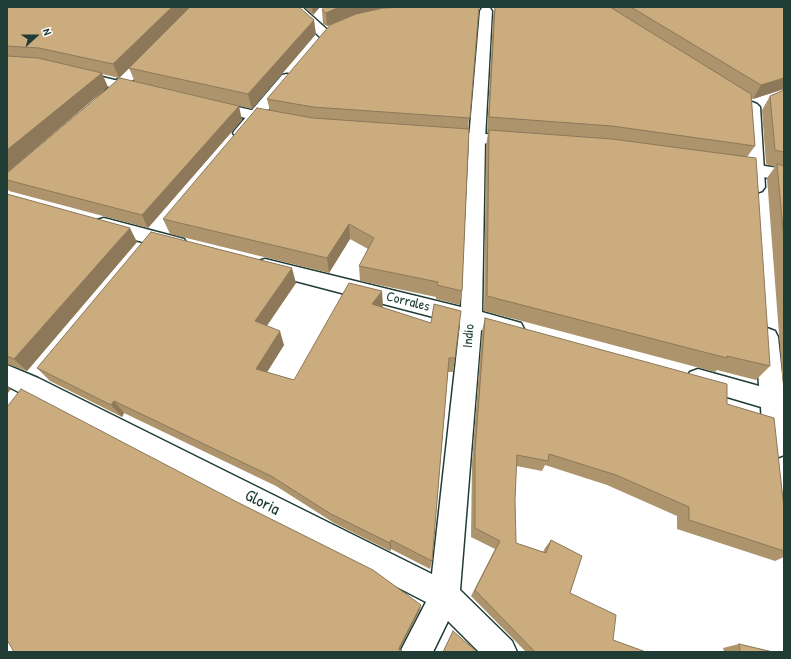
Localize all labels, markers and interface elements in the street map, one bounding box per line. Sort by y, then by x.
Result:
north arrow [16,16,56,56]
text: N [40,26,55,37]
street label: Corrales [384,288,432,316]
street label: Indio [460,323,478,349]
street label: Gloria [241,486,283,520]

